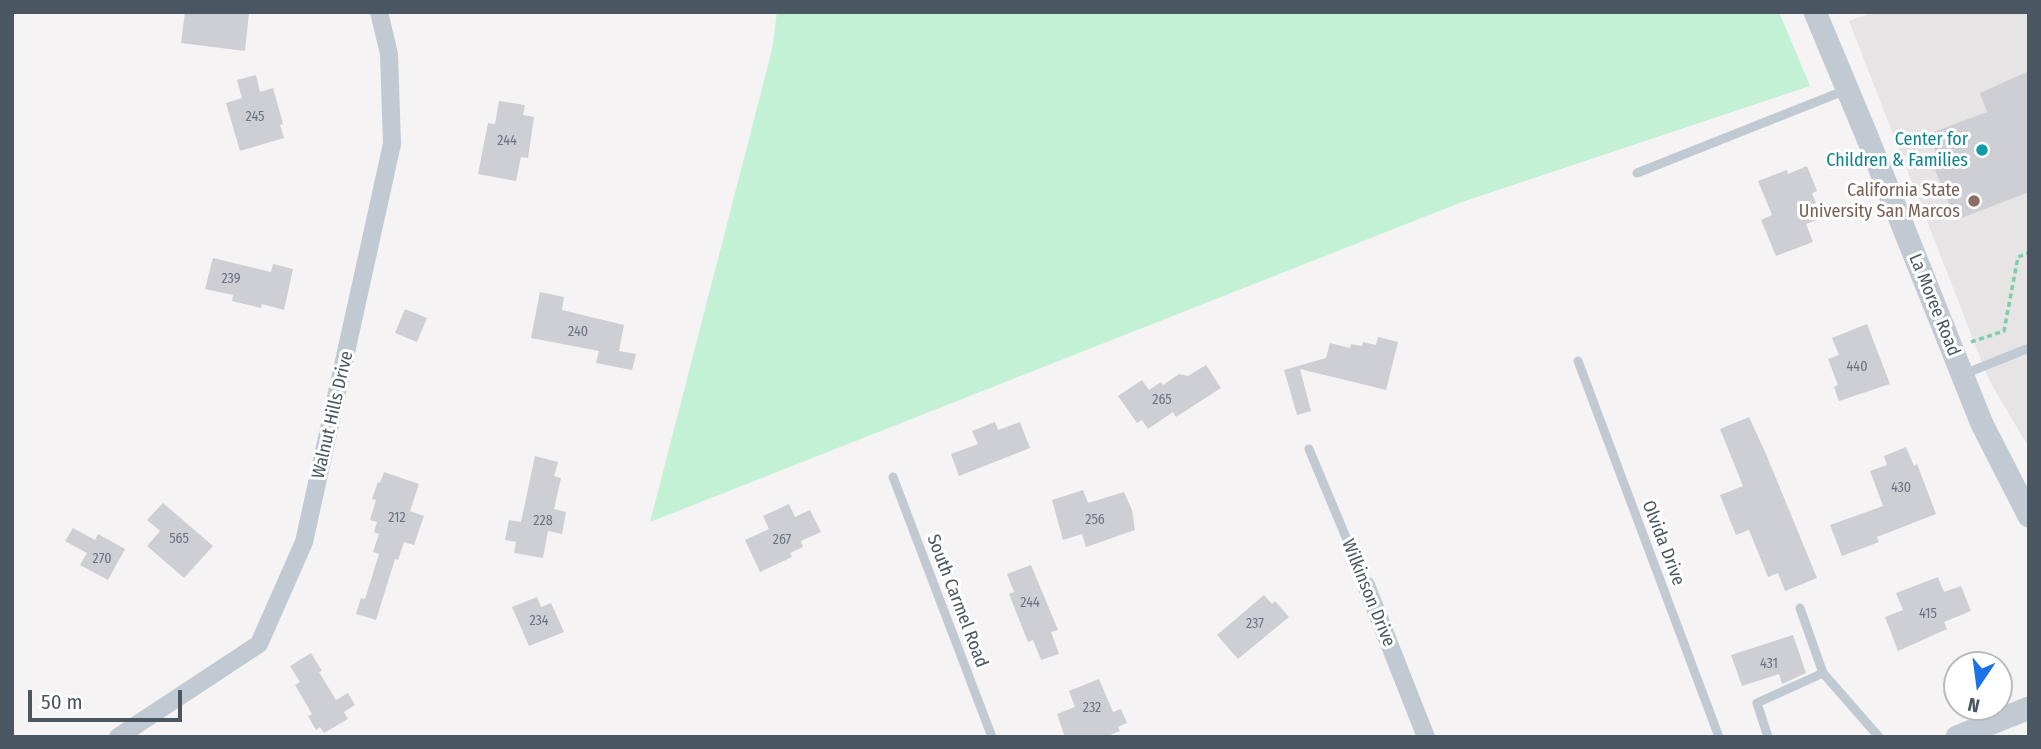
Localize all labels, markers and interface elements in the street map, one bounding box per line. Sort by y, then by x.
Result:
house number: 245 [246,109,264,125]
place label: Center for Children & Families [1826,129,1968,172]
house number: 244 [497,133,517,149]
marker: Center for Children & Families [1974,142,1990,158]
place label: California State University San Marcos [1799,180,1960,222]
marker: California State University San Marcos [1966,193,1982,209]
street label: La Moree Road [1904,251,1964,359]
house number: 239 [221,271,241,287]
house number: 240 [568,324,588,340]
street label: Walnut Hills Drive [308,349,358,481]
house number: 440 [1847,359,1867,375]
house number: 265 [1152,392,1172,408]
house number: 430 [1891,480,1911,496]
street label: Olvida Drive [1637,497,1689,589]
house number: 212 [388,510,406,526]
house number: 256 [1085,512,1105,528]
house number: 228 [533,513,553,529]
house number: 565 [169,531,189,547]
house number: 267 [773,532,791,548]
street label: South Carmel Road [922,532,992,670]
street label: Wilkinson Drive [1337,536,1399,650]
house number: 270 [93,551,111,567]
house number: 244 [1020,595,1040,611]
house number: 415 [1919,606,1937,622]
house number: 234 [529,613,549,629]
house number: 237 [1246,616,1264,632]
north arrow [1943,651,2013,721]
house number: 431 [1760,656,1778,672]
scale bar [32,676,186,720]
text: 50 m [41,689,83,715]
text: N [1965,693,1982,717]
house number: 232 [1083,700,1101,716]

